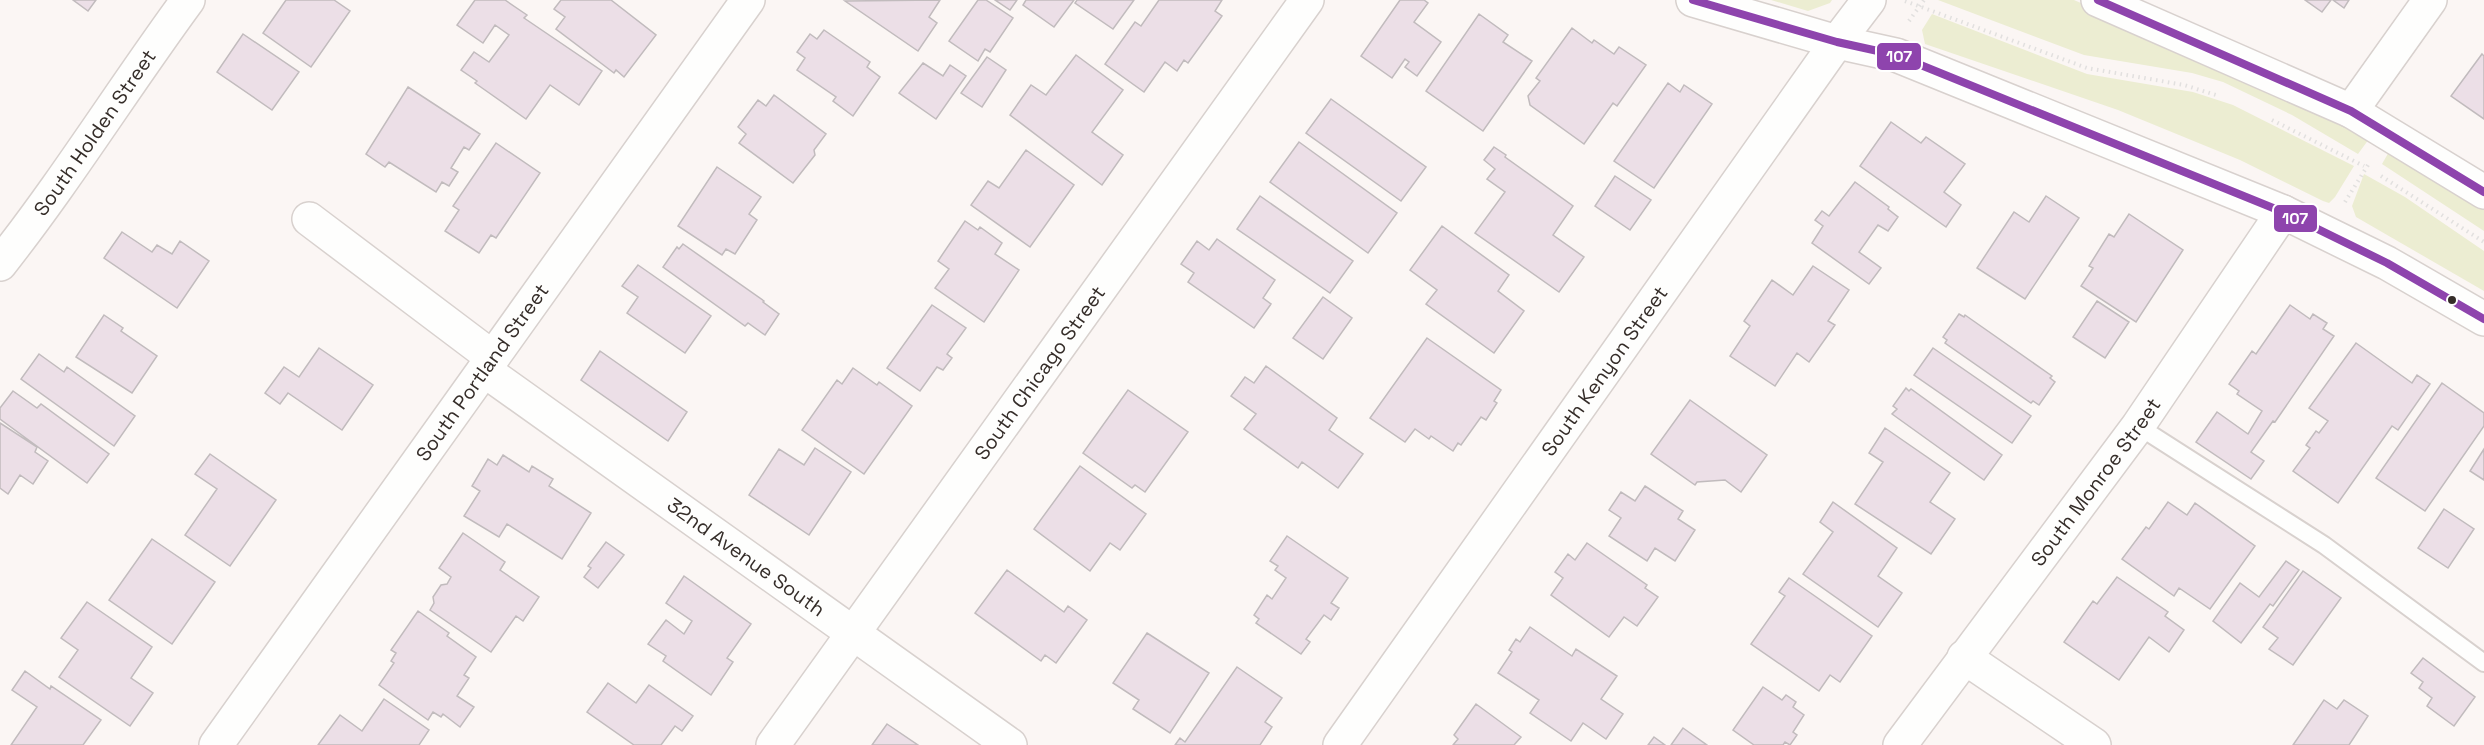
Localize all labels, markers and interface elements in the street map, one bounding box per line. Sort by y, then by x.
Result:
line badge: 107 [1876,42,1922,71]
street label: South Holden Street [28,44,162,221]
text: 107 [1886,46,1912,67]
line badge: 107 [2273,204,2318,233]
text: 107 [2282,208,2308,229]
street label: South Portland Street [410,278,554,466]
street label: South Chicago Street [969,281,1111,465]
street label: South Kenyon Street [1535,281,1673,461]
unlabelled marker [2446,294,2458,306]
street label: South Monroe Street [2025,393,2166,571]
street label: 32nd Avenue South [662,492,830,622]

